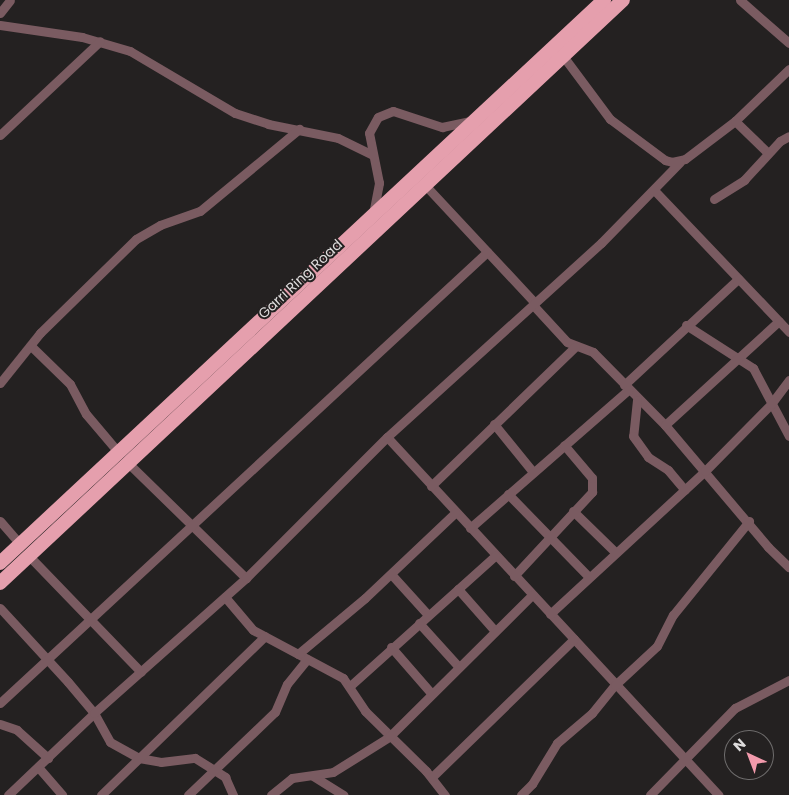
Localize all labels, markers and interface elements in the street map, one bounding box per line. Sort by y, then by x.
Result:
street label: Garri Ring Road [255,236,345,322]
north arrow [724,730,774,780]
text: N [729,734,750,756]

